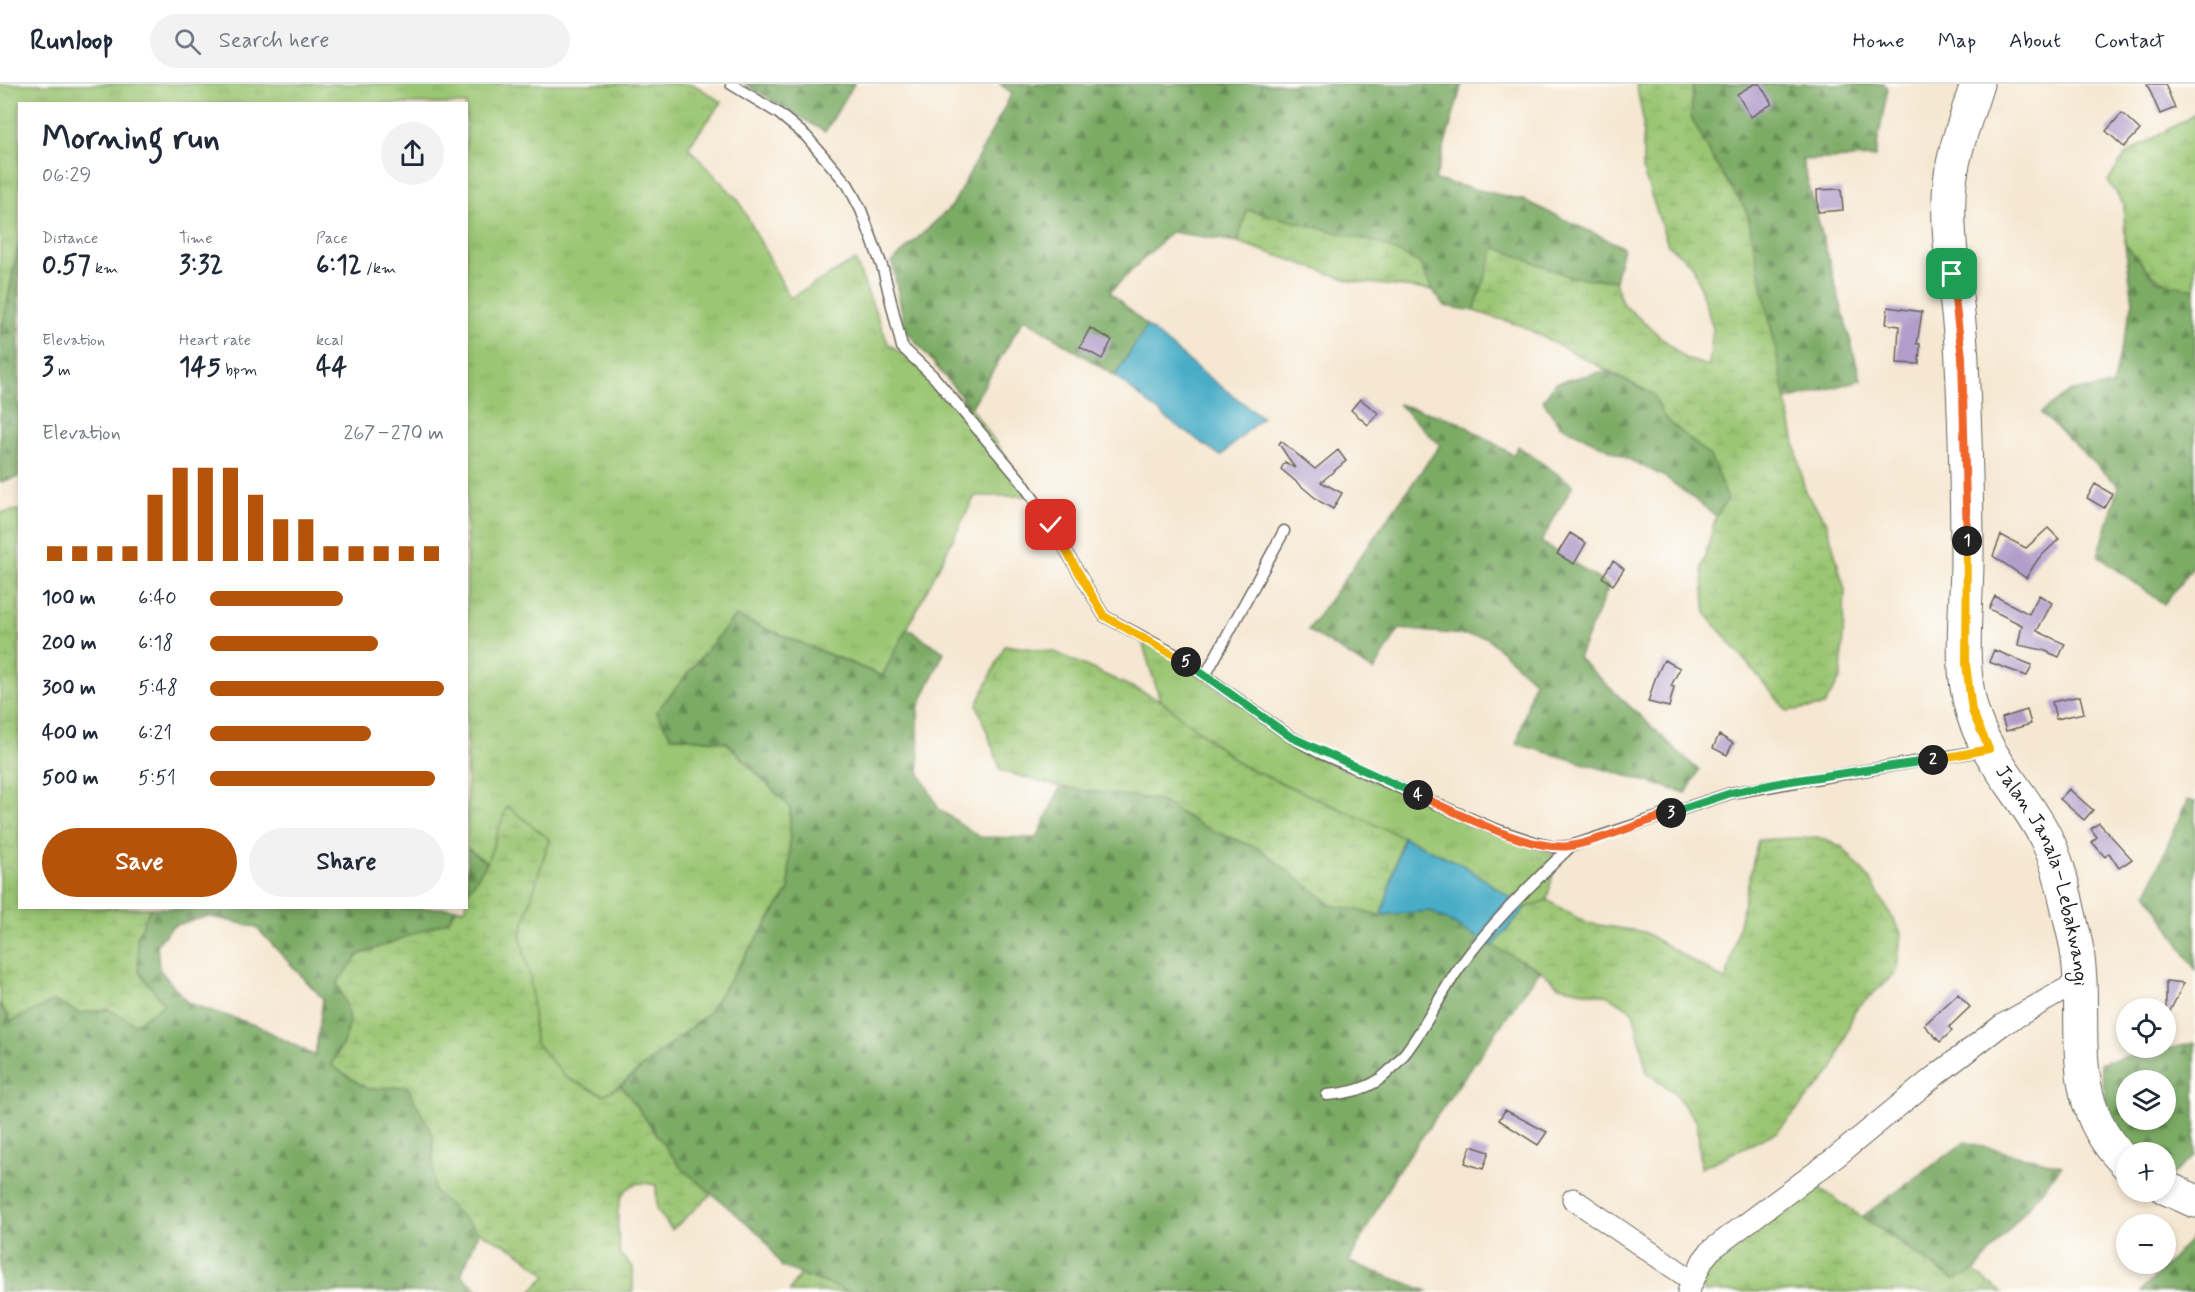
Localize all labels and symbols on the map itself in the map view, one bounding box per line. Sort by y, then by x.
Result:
pin [1926,248,1977,299]
pin [1025,499,1076,550]
pin: 1 [1952,526,1982,556]
pin: 5 [1171,647,1201,677]
pin: 2 [1918,745,1948,775]
street label: Jalan Janala–Lebakwangi [1989,760,2094,987]
pin: 4 [1403,780,1433,810]
pin: 3 [1656,798,1686,828]

